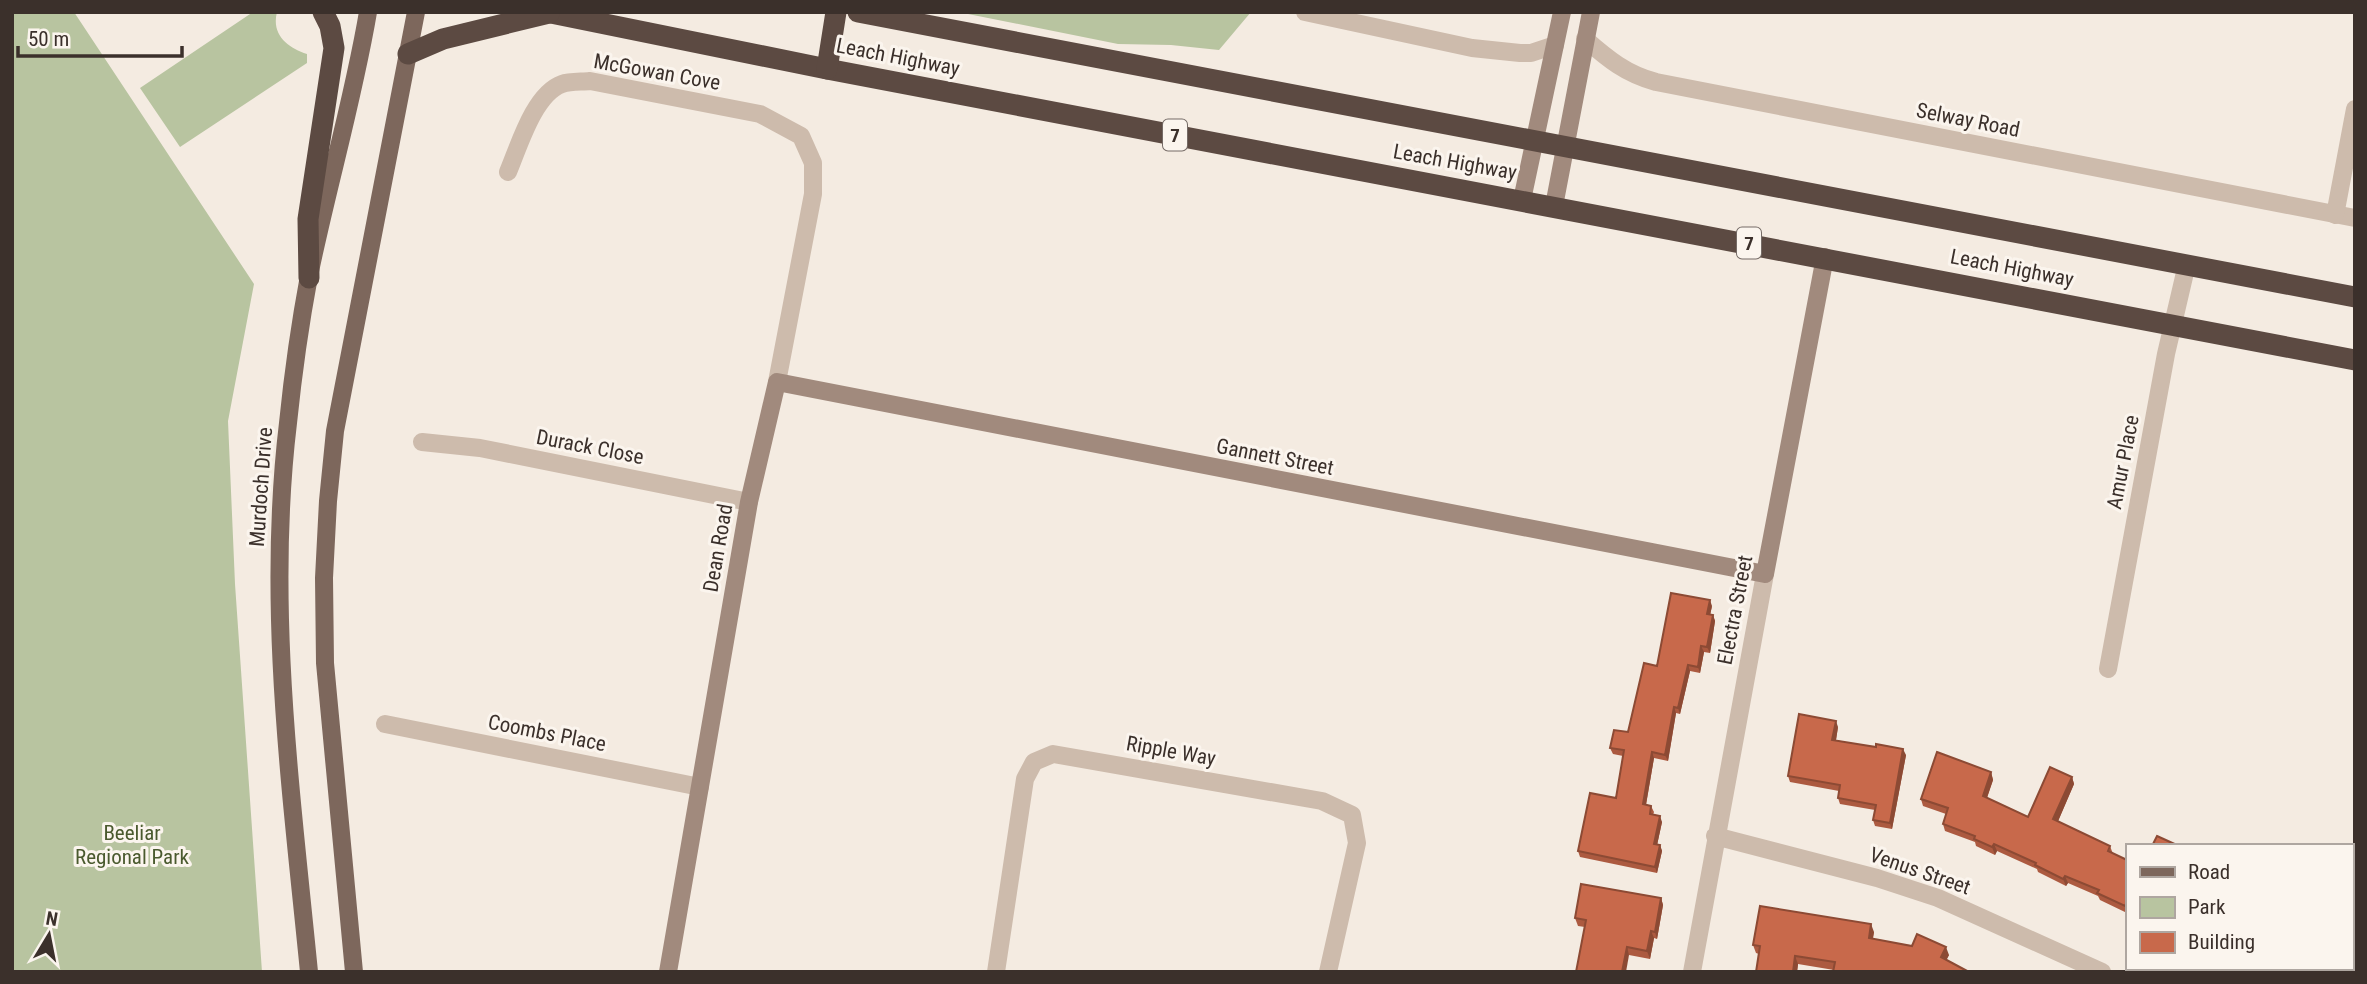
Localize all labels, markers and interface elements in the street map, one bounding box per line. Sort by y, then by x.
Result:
scale bar [18,14,182,58]
text: 50 m [28,27,69,51]
street label: Leach Highway [834,33,962,81]
street label: McGowan Cove [592,49,722,95]
street label: Selway Road [1914,98,2022,142]
road number: 7 [1163,119,1187,150]
street label: Leach Highway [1391,139,1519,185]
road number: 7 [1737,228,1761,258]
street label: Leach Highway [1948,244,2076,292]
street label: Amur Place [2102,413,2144,511]
street label: Durack Close [534,425,646,469]
street label: Murdoch Drive [245,426,277,548]
street label: Gannett Street [1214,434,1336,480]
street label: Dean Road [698,502,738,594]
street label: Electra Street [1713,553,1757,667]
street label: Coombs Place [486,710,608,756]
street label: Ripple Way [1124,731,1218,771]
park label: Beeliar Regional Park [75,821,190,869]
street label: Venus Street [1866,843,1974,899]
legend [2126,844,2353,970]
text: Road [2188,860,2230,884]
text: Park [2188,895,2226,919]
north arrow [14,900,84,970]
text: N [44,906,60,931]
text: Building [2188,930,2255,954]

